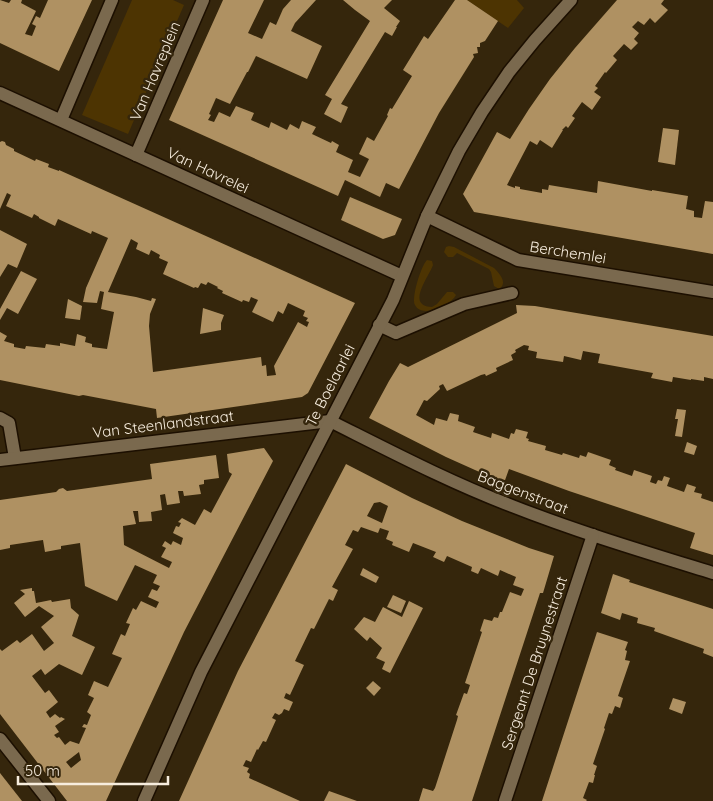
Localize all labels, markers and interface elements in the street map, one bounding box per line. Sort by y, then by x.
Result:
street label: Van Havreplein [126,19,184,123]
street label: Van Havrelei [164,143,252,197]
street label: Berchemlei [528,237,608,267]
street label: Te Boelaarlei [301,341,359,429]
street label: Van Steenlandstraat [91,406,235,442]
street label: Baggenstraat [475,466,571,518]
street label: Sergeant De Bruynestraat [497,574,571,752]
scale bar [18,754,168,786]
text: 50 m [25,761,60,780]

